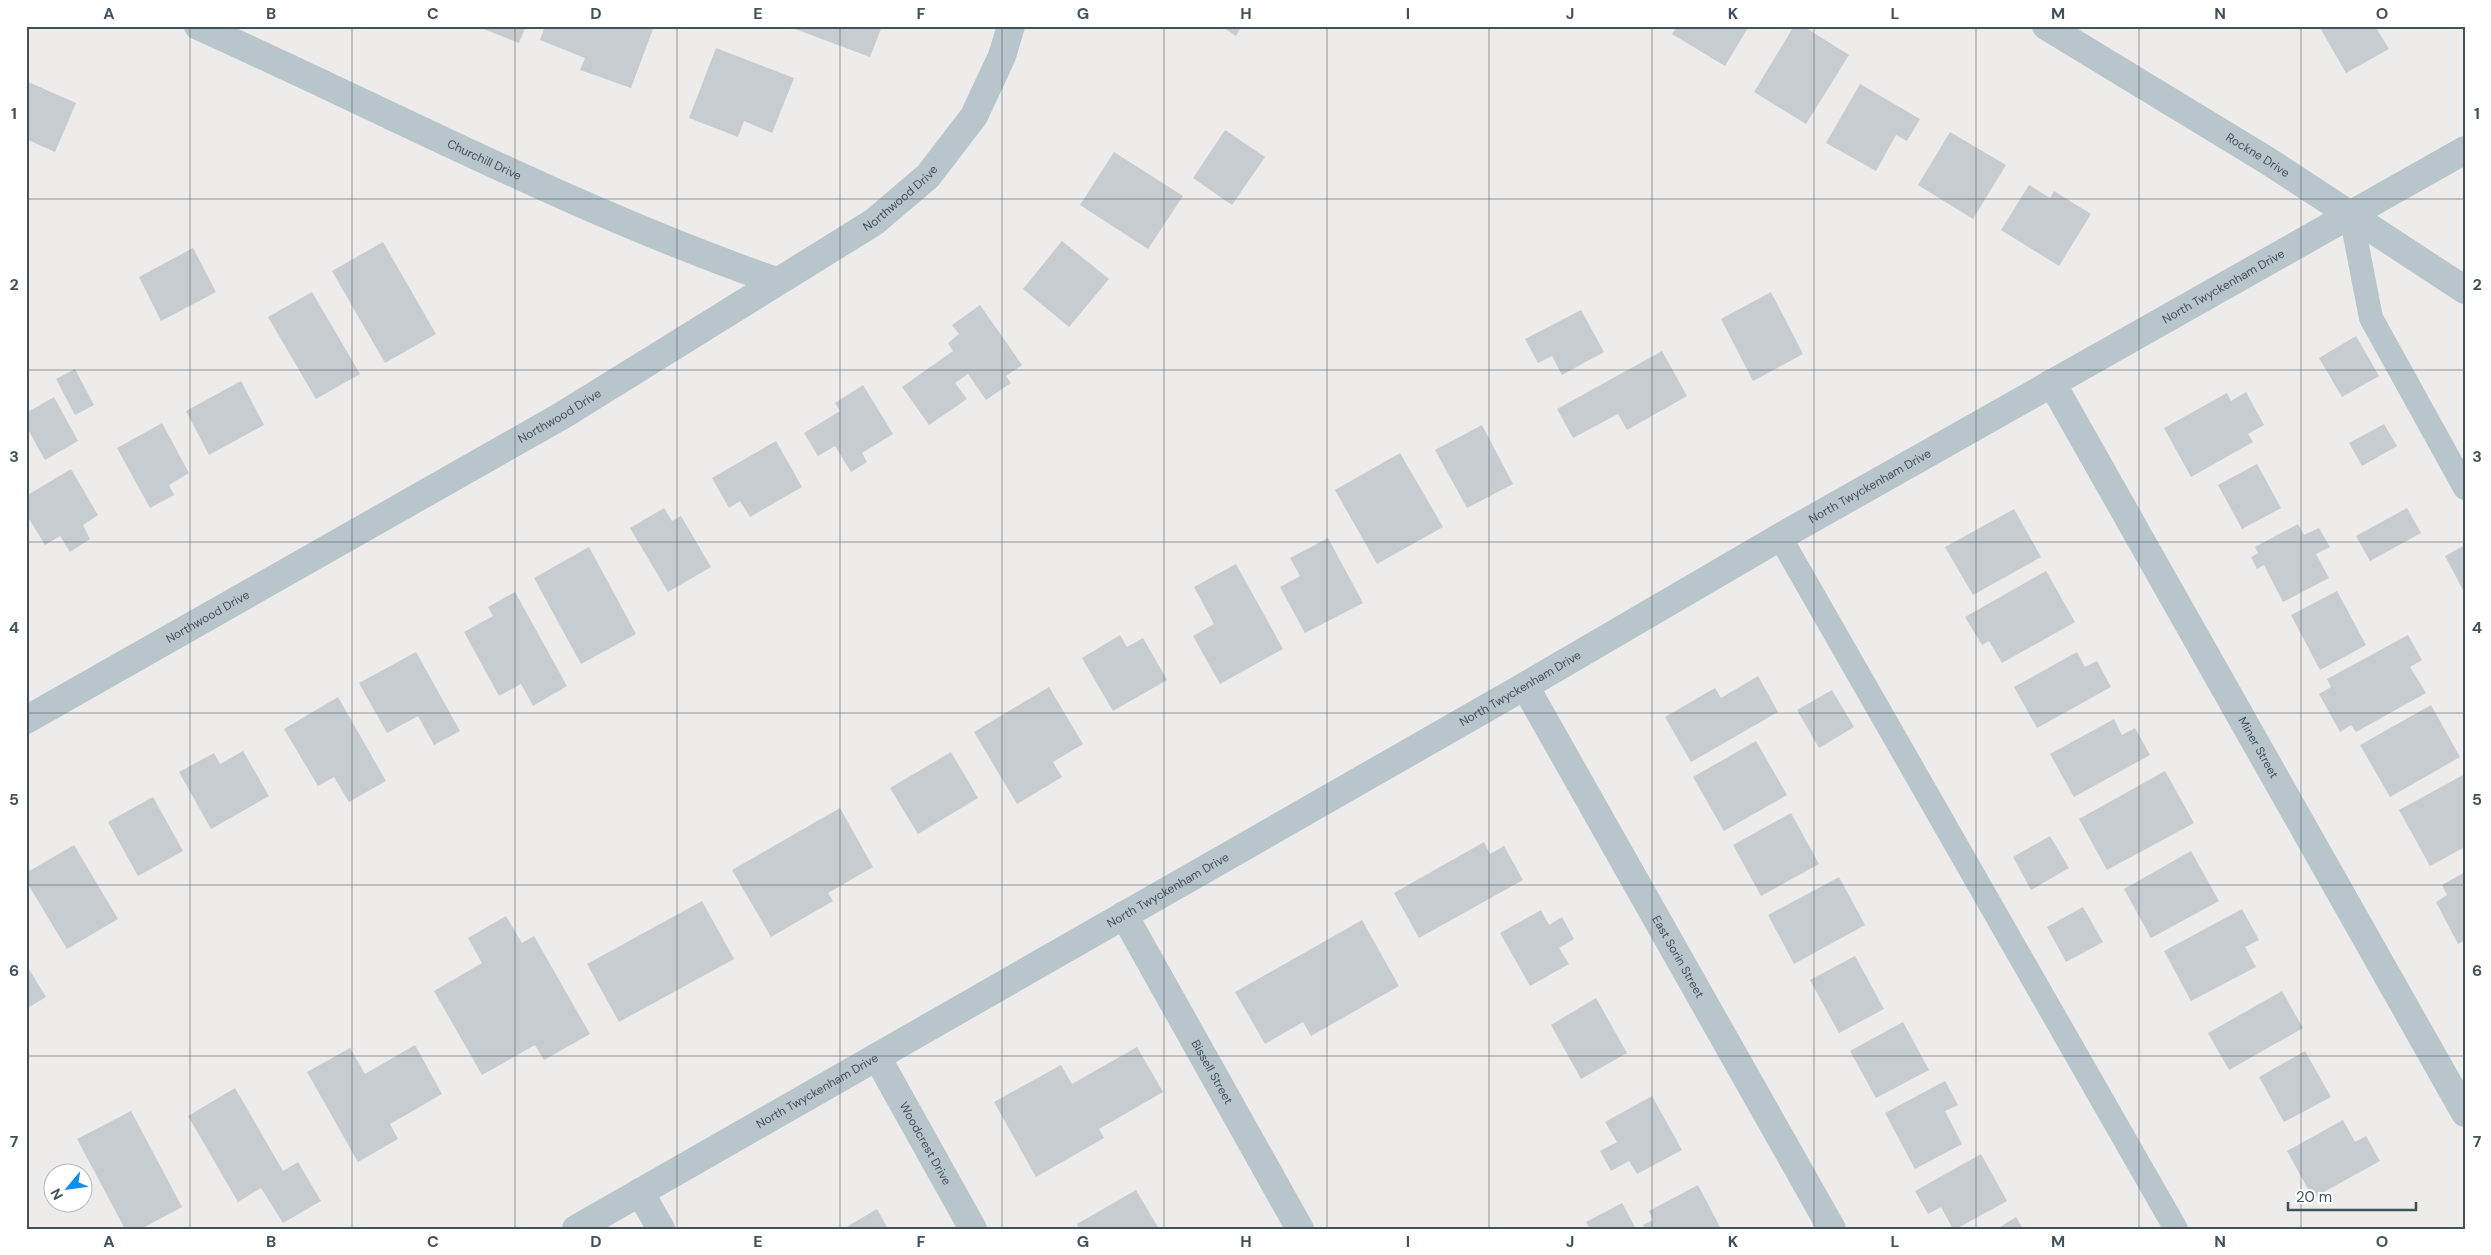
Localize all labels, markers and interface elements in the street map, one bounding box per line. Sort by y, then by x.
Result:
text: A [103,3,115,24]
text: B [266,3,276,24]
text: C [427,3,439,24]
text: D [590,3,602,24]
text: E [753,3,763,24]
text: F [917,3,926,24]
text: G [1077,3,1089,24]
text: H [1240,3,1252,24]
text: I [1406,3,1410,24]
text: J [1566,3,1574,24]
text: K [1728,3,1739,24]
text: L [1891,3,1900,24]
text: M [2051,3,2065,24]
text: N [2214,3,2226,24]
text: O [2376,3,2388,24]
text: 1 [11,103,17,124]
text: 1 [2474,103,2480,124]
street label: Rockne Drive [2223,129,2293,181]
street label: Churchill Drive [444,136,524,184]
street label: Northwood Drive [860,162,941,235]
street label: North Twyckenham Drive [2159,245,2288,327]
text: 2 [9,274,19,295]
text: 2 [2472,274,2482,295]
street label: Northwood Drive [515,385,604,447]
street label: North Twyckenham Drive [1806,445,1934,527]
text: 3 [9,446,19,467]
text: 3 [2472,446,2482,467]
street label: Northwood Drive [163,587,253,647]
text: 4 [9,617,19,638]
text: 4 [2472,617,2482,638]
street label: North Twyckenham Drive [1456,647,1584,730]
street label: Miner Street [2235,714,2282,782]
text: 5 [9,789,19,810]
text: 5 [2472,789,2482,810]
street label: North Twyckenham Drive [1104,849,1232,932]
street label: East Sorin Street [1648,912,1708,1001]
text: 6 [9,960,19,981]
text: 6 [2472,960,2482,981]
street label: Bissell Street [1188,1037,1237,1107]
street label: North Twyckenham Drive [753,1050,881,1132]
street label: Woodcrest Drive [896,1099,955,1188]
text: 7 [10,1131,19,1152]
text: 7 [2473,1131,2482,1152]
north arrow [42,1162,92,1212]
scale bar [2288,1180,2416,1212]
text: N [46,1185,67,1203]
text: 20 m [2296,1187,2332,1207]
text: A [103,1231,115,1252]
text: B [266,1231,276,1252]
text: C [427,1231,439,1252]
text: D [590,1231,602,1252]
text: E [753,1231,763,1252]
text: F [917,1231,926,1252]
text: G [1077,1231,1089,1252]
text: H [1240,1231,1252,1252]
text: I [1406,1231,1410,1252]
text: J [1566,1231,1574,1252]
text: K [1728,1231,1739,1252]
text: L [1891,1231,1900,1252]
text: M [2051,1231,2065,1252]
text: N [2214,1231,2226,1252]
text: O [2376,1231,2388,1252]

